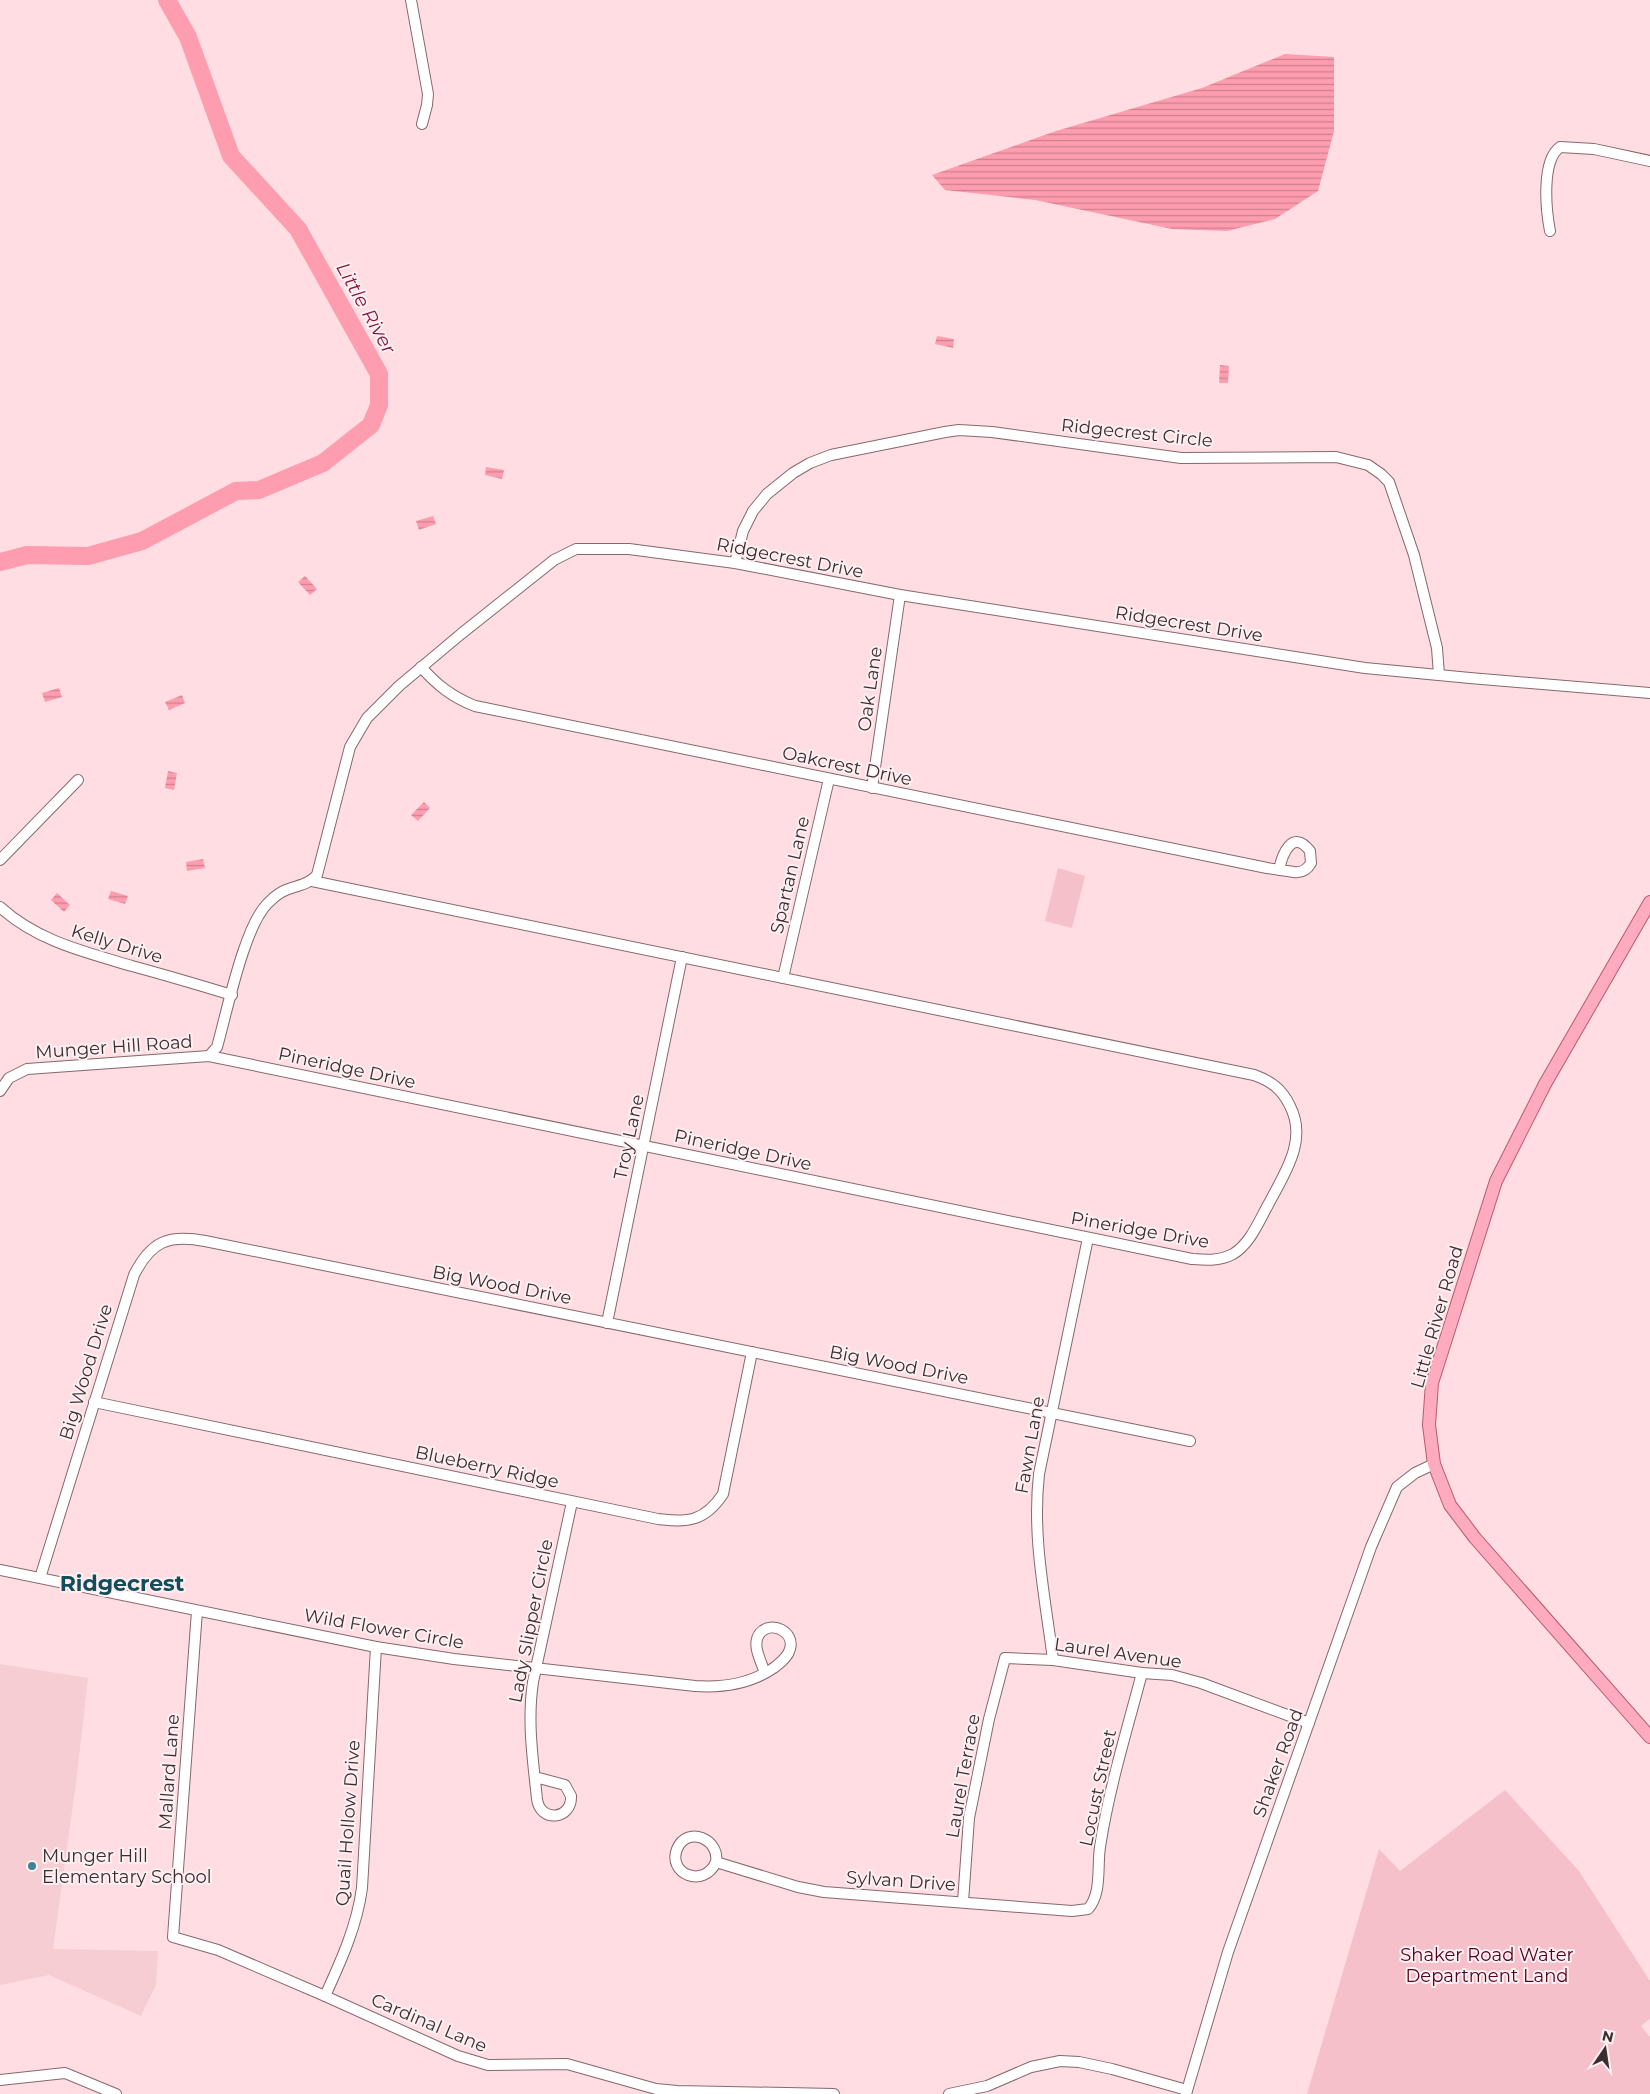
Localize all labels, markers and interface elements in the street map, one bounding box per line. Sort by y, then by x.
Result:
water label: Little River [331,258,401,358]
street label: Ridgecrest Circle [1060,414,1214,452]
street label: Ridgecrest Drive [715,533,865,583]
street label: Ridgecrest Drive [1114,601,1265,647]
street label: Oak Lane [853,645,887,733]
street label: Oakcrest Drive [780,742,914,791]
street label: Spartan Lane [766,814,814,936]
street label: Kelly Drive [69,920,166,968]
street label: Munger Hill Road [35,1031,193,1063]
street label: Pineridge Drive [276,1043,418,1093]
street label: Troy Lane [609,1092,649,1182]
street label: Pineridge Drive [672,1125,814,1175]
street label: Pineridge Drive [1069,1207,1211,1253]
street label: Little River Road [1406,1243,1468,1391]
street label: Big Wood Drive [431,1261,573,1309]
street label: Big Wood Drive [55,1301,117,1443]
street label: Big Wood Drive [828,1341,970,1389]
street label: Fawn Lane [1011,1395,1049,1495]
street label: Blueberry Ridge [413,1441,561,1493]
street label: Lady Slipper Circle [504,1537,558,1705]
district label: Ridgecrest [60,1570,185,1597]
street label: Wild Flower Circle [302,1604,466,1654]
street label: Laurel Avenue [1053,1633,1183,1673]
street label: Shaker Road [1248,1706,1308,1820]
street label: Laurel Terrace [941,1712,985,1840]
street label: Mallard Lane [154,1713,184,1831]
street label: Locust Street [1075,1727,1121,1849]
street label: Quail Hollow Drive [331,1739,365,1907]
place label: Munger Hill Elementary School [42,1845,212,1888]
marker: Munger Hill Elementary School [26,1860,38,1872]
street label: Sylvan Drive [845,1866,957,1896]
park label: Shaker Road Water Department Land [1400,1944,1574,1987]
street label: Cardinal Lane [368,1989,490,2057]
north arrow [1580,2024,1630,2074]
text: N [1600,2026,1615,2046]

